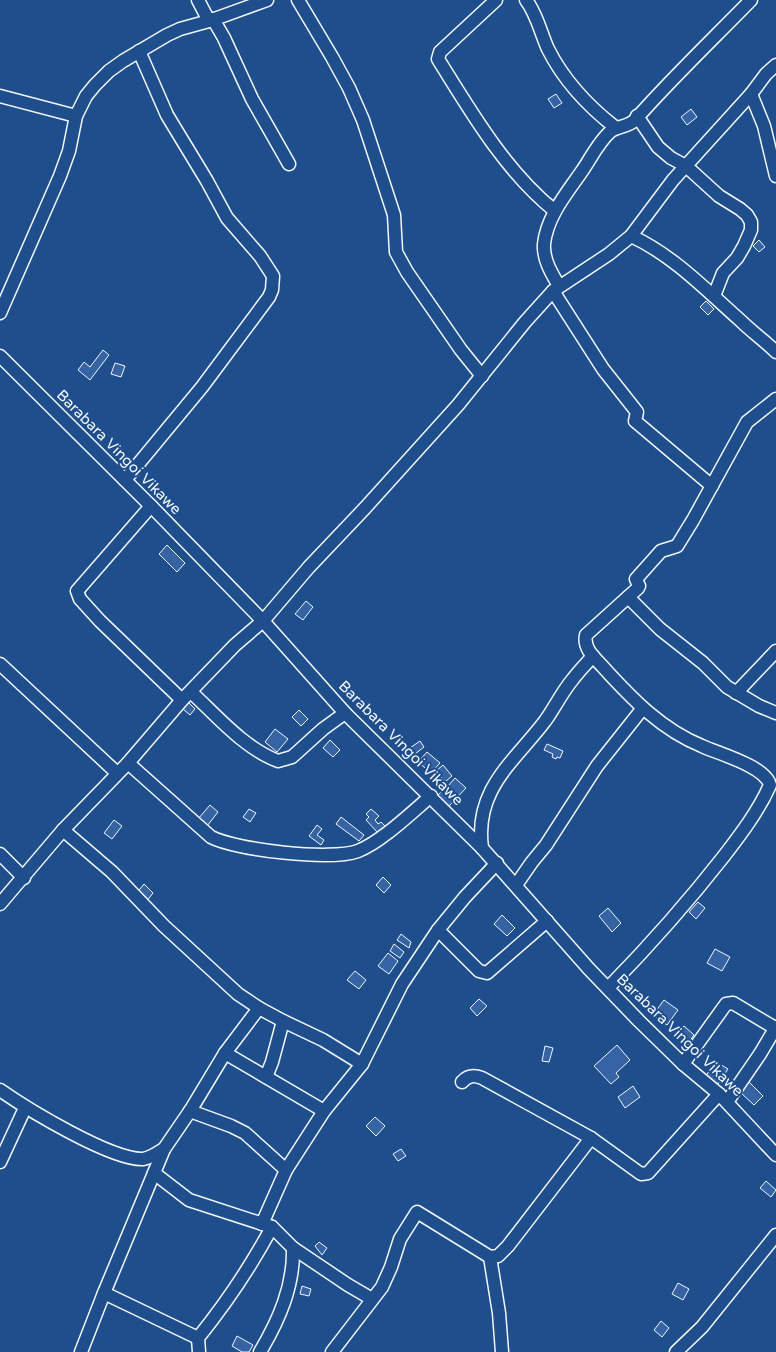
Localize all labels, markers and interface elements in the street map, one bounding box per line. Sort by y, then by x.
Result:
street label: Barabara Vingoi Vikawe [53,386,185,518]
street label: Barabara Vingoi Vikawe [335,677,467,809]
street label: Barabara Vingoi Vikawe [613,970,747,1100]

